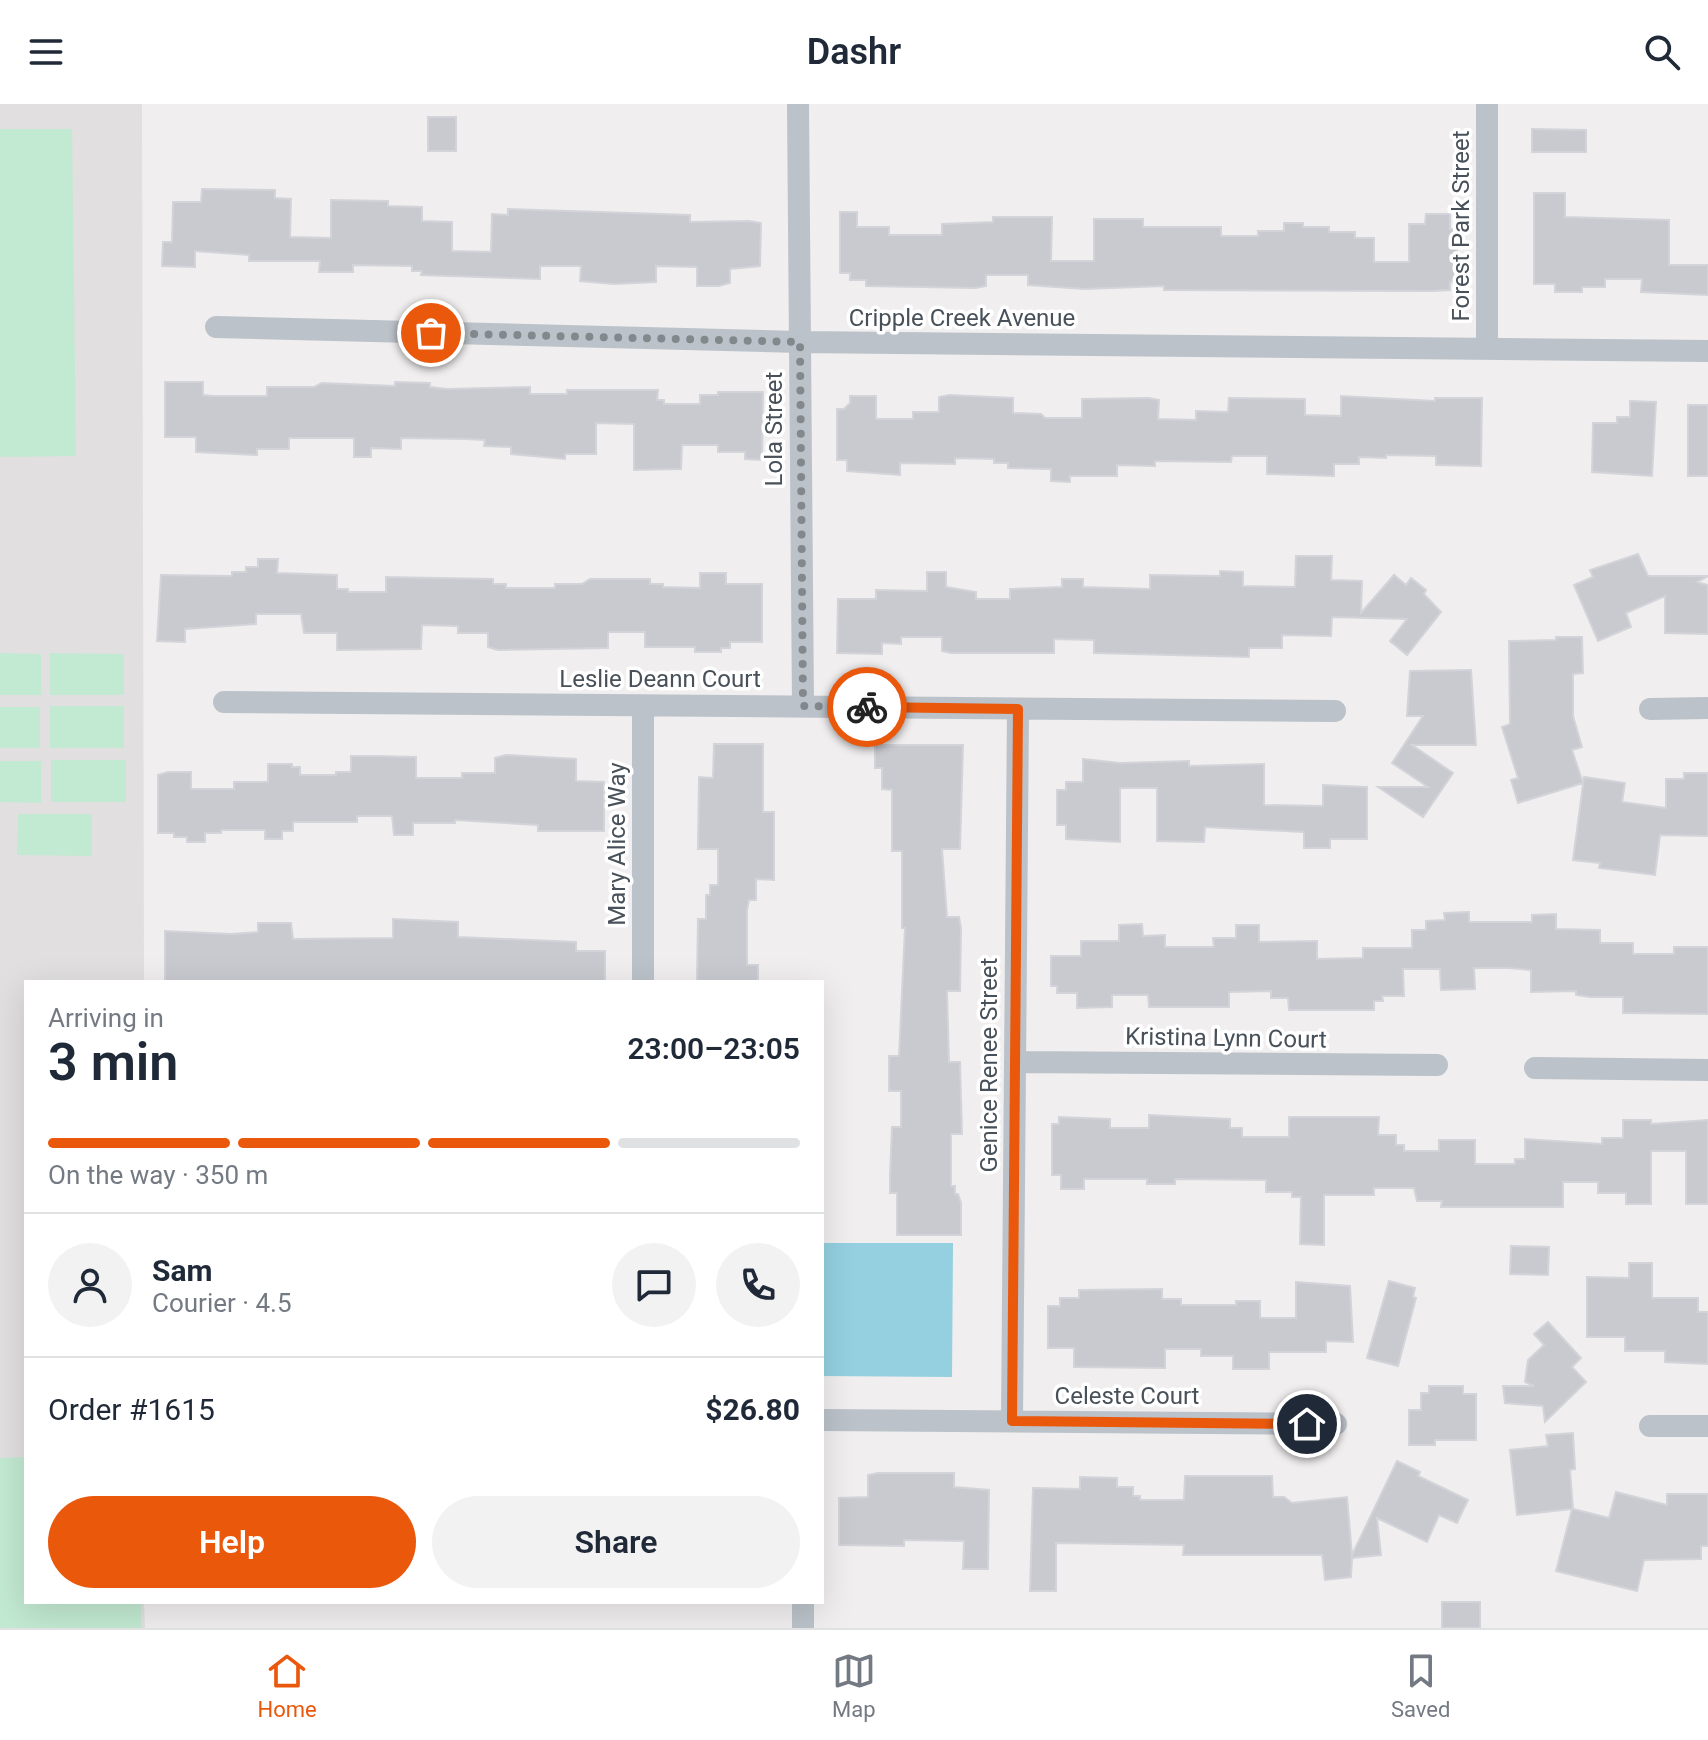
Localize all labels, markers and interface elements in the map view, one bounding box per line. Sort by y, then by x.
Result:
icon: menu [24,30,68,74]
icon: search [1640,30,1684,74]
text: Dashr [807,31,901,73]
street label: Forest Park Street [1447,130,1475,322]
pin [397,299,465,367]
street label: Cripple Creek Avenue [849,304,1075,332]
icon: bag [409,311,453,355]
street label: Lola Street [760,371,788,486]
street label: Leslie Deann Court [559,665,761,693]
courier [827,667,907,747]
icon: bike [845,685,889,729]
street label: Mary Alice Way [603,762,631,926]
street label: Genice Renee Street [975,957,1003,1172]
text: Arriving in [48,1003,164,1033]
street label: Kristina Lynn Court [1125,1022,1327,1054]
text: 23:00–23:05 [627,1031,800,1066]
text: 3 min [48,1032,178,1093]
text: On the way · 350 m [48,1160,268,1190]
button: person [48,1243,132,1327]
button: chat [612,1243,696,1327]
button: phone [716,1243,800,1327]
text: Sam [152,1253,213,1288]
text: Courier · 4.5 [152,1288,292,1318]
street label: Celeste Court [1055,1382,1200,1410]
pin [1273,1390,1341,1458]
text: Order #1615 [48,1392,215,1427]
text: $26.80 [705,1392,800,1427]
icon: home [1285,1402,1329,1446]
button: Help [48,1496,416,1588]
button: Share [432,1496,800,1588]
tab: Home [258,1649,317,1722]
tab: Map [832,1649,876,1722]
tab: Saved [1391,1649,1450,1722]

